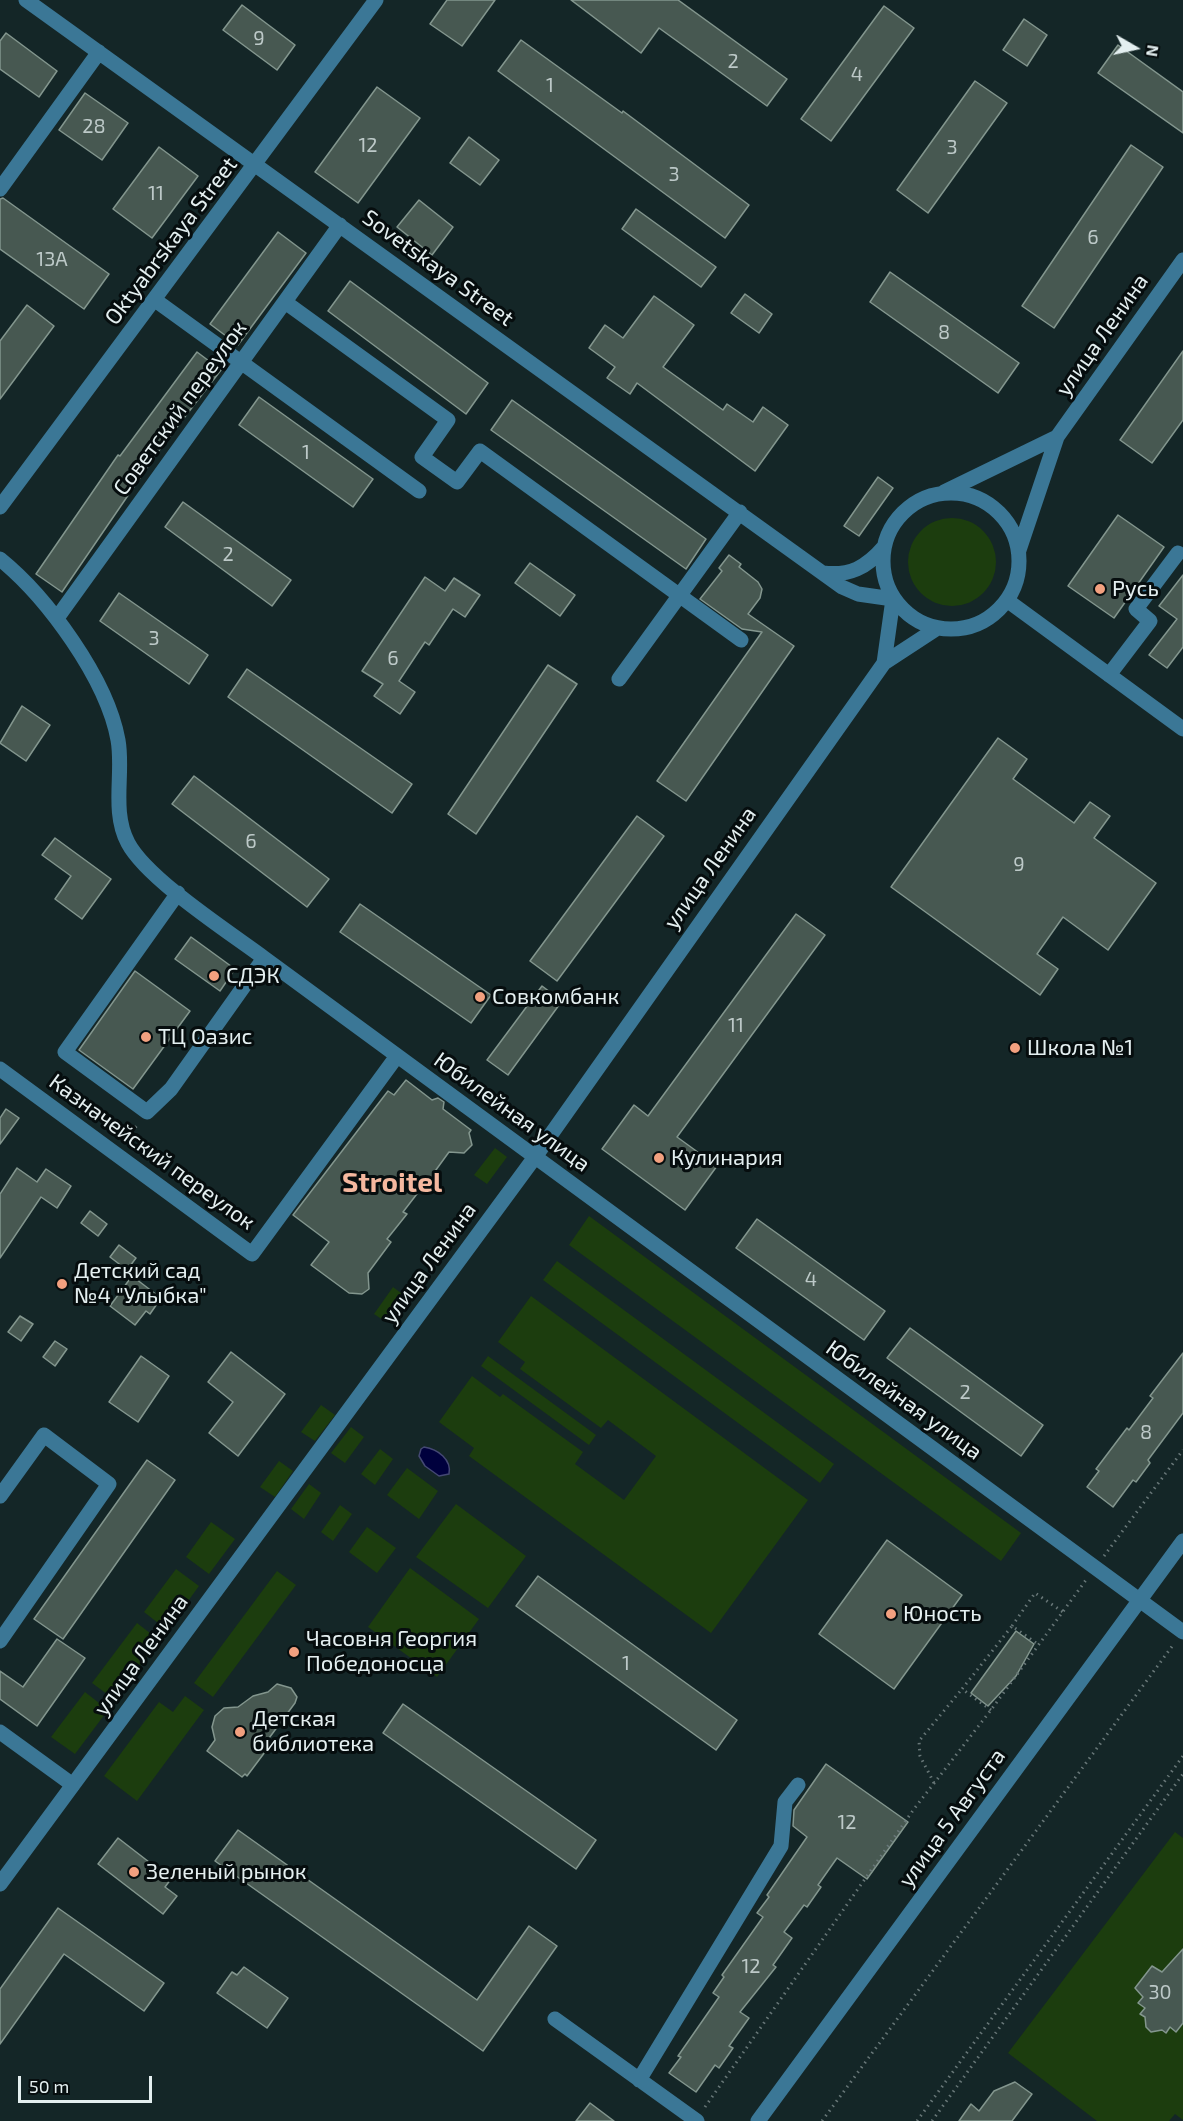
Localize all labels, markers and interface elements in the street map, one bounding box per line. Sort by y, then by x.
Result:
north arrow [1105,18,1165,78]
house number: 9 [253,26,265,50]
text: N [1143,44,1164,58]
house number: 2 [727,49,739,73]
house number: 4 [851,62,863,86]
house number: 1 [546,73,554,97]
house number: 28 [82,114,106,138]
house number: 12 [358,133,378,157]
house number: 3 [946,135,958,159]
street label: Oktyabrskaya Street [99,152,243,330]
house number: 3 [668,162,680,186]
house number: 11 [148,181,164,205]
street label: Sovetskaya Street [357,204,519,332]
house number: 6 [1087,225,1099,249]
house number: 13А [36,247,68,271]
street label: улица Ленина [1050,269,1154,401]
street label: Советский переулок [108,316,252,500]
house number: 8 [938,320,950,344]
house number: 1 [302,440,310,464]
house number: 2 [222,542,234,566]
place label: Русь [1112,576,1159,602]
marker: Русь [1093,582,1107,596]
house number: 3 [148,626,160,650]
house number: 6 [387,646,399,670]
street label: улица Ленина [658,802,762,934]
house number: 6 [245,829,257,853]
house number: 9 [1013,852,1025,876]
place label: СДЭК [226,963,280,989]
marker: СДЭК [207,969,221,983]
place label: Совкомбанк [492,984,619,1010]
marker: Совкомбанк [473,990,487,1004]
house number: 11 [728,1013,744,1037]
place label: ТЦ Оазис [158,1024,252,1050]
marker: ТЦ Оазис [139,1030,153,1044]
place label: Школа №1 [1027,1035,1133,1061]
marker: Школа №1 [1008,1041,1022,1055]
street label: Юбилейная улица [429,1047,595,1177]
street label: Казначейский переулок [44,1068,260,1236]
place label: Кулинария [671,1145,783,1171]
marker: Кулинария [652,1151,666,1165]
district label: Stroitel [342,1166,442,1200]
street label: улица Ленина [376,1197,482,1329]
place label: Детский сад №4 "Улыбка" [74,1258,207,1310]
house number: 4 [805,1267,817,1291]
marker: Детский сад №4 "Улыбка" [55,1277,69,1291]
street label: Юбилейная улица [821,1335,987,1465]
house number: 2 [959,1380,971,1404]
house number: 8 [1140,1420,1152,1444]
street label: улица Ленина [88,1589,194,1721]
place label: Юность [903,1601,982,1627]
marker: Юность [884,1607,898,1621]
place label: Часовня Георгия Победоносца [306,1626,477,1678]
marker: Часовня Георгия Победоносца [287,1645,301,1659]
house number: 1 [622,1651,630,1675]
place label: Детская библиотека [252,1706,374,1758]
marker: Детская библиотека [233,1725,247,1739]
street label: улица 5 Августа [893,1744,1011,1892]
house number: 12 [837,1810,857,1834]
place label: Зеленый рынок [146,1859,307,1885]
marker: Зеленый рынок [127,1865,141,1879]
house number: 12 [741,1954,761,1978]
house number: 30 [1148,1980,1172,2004]
scale bar [21,2064,154,2102]
text: 50 m [29,2075,69,2097]

